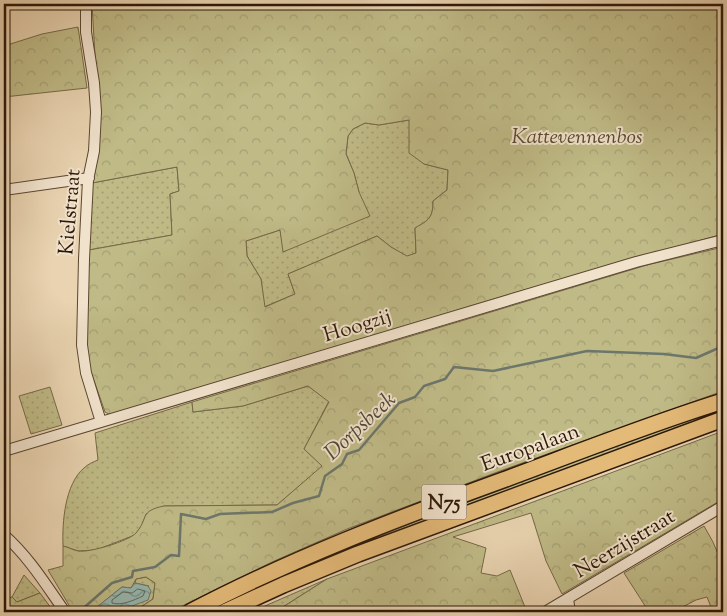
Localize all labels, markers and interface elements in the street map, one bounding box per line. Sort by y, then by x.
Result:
park label: Kattevennenbos [511,123,643,153]
street label: Kielstraat [52,168,90,256]
street label: Hoogzij [320,302,395,351]
water label: Dorpsbeek [318,385,404,469]
street label: Europalaan [477,417,584,481]
road number: N75 [422,484,466,520]
street label: Neerzijstraat [569,503,681,587]

